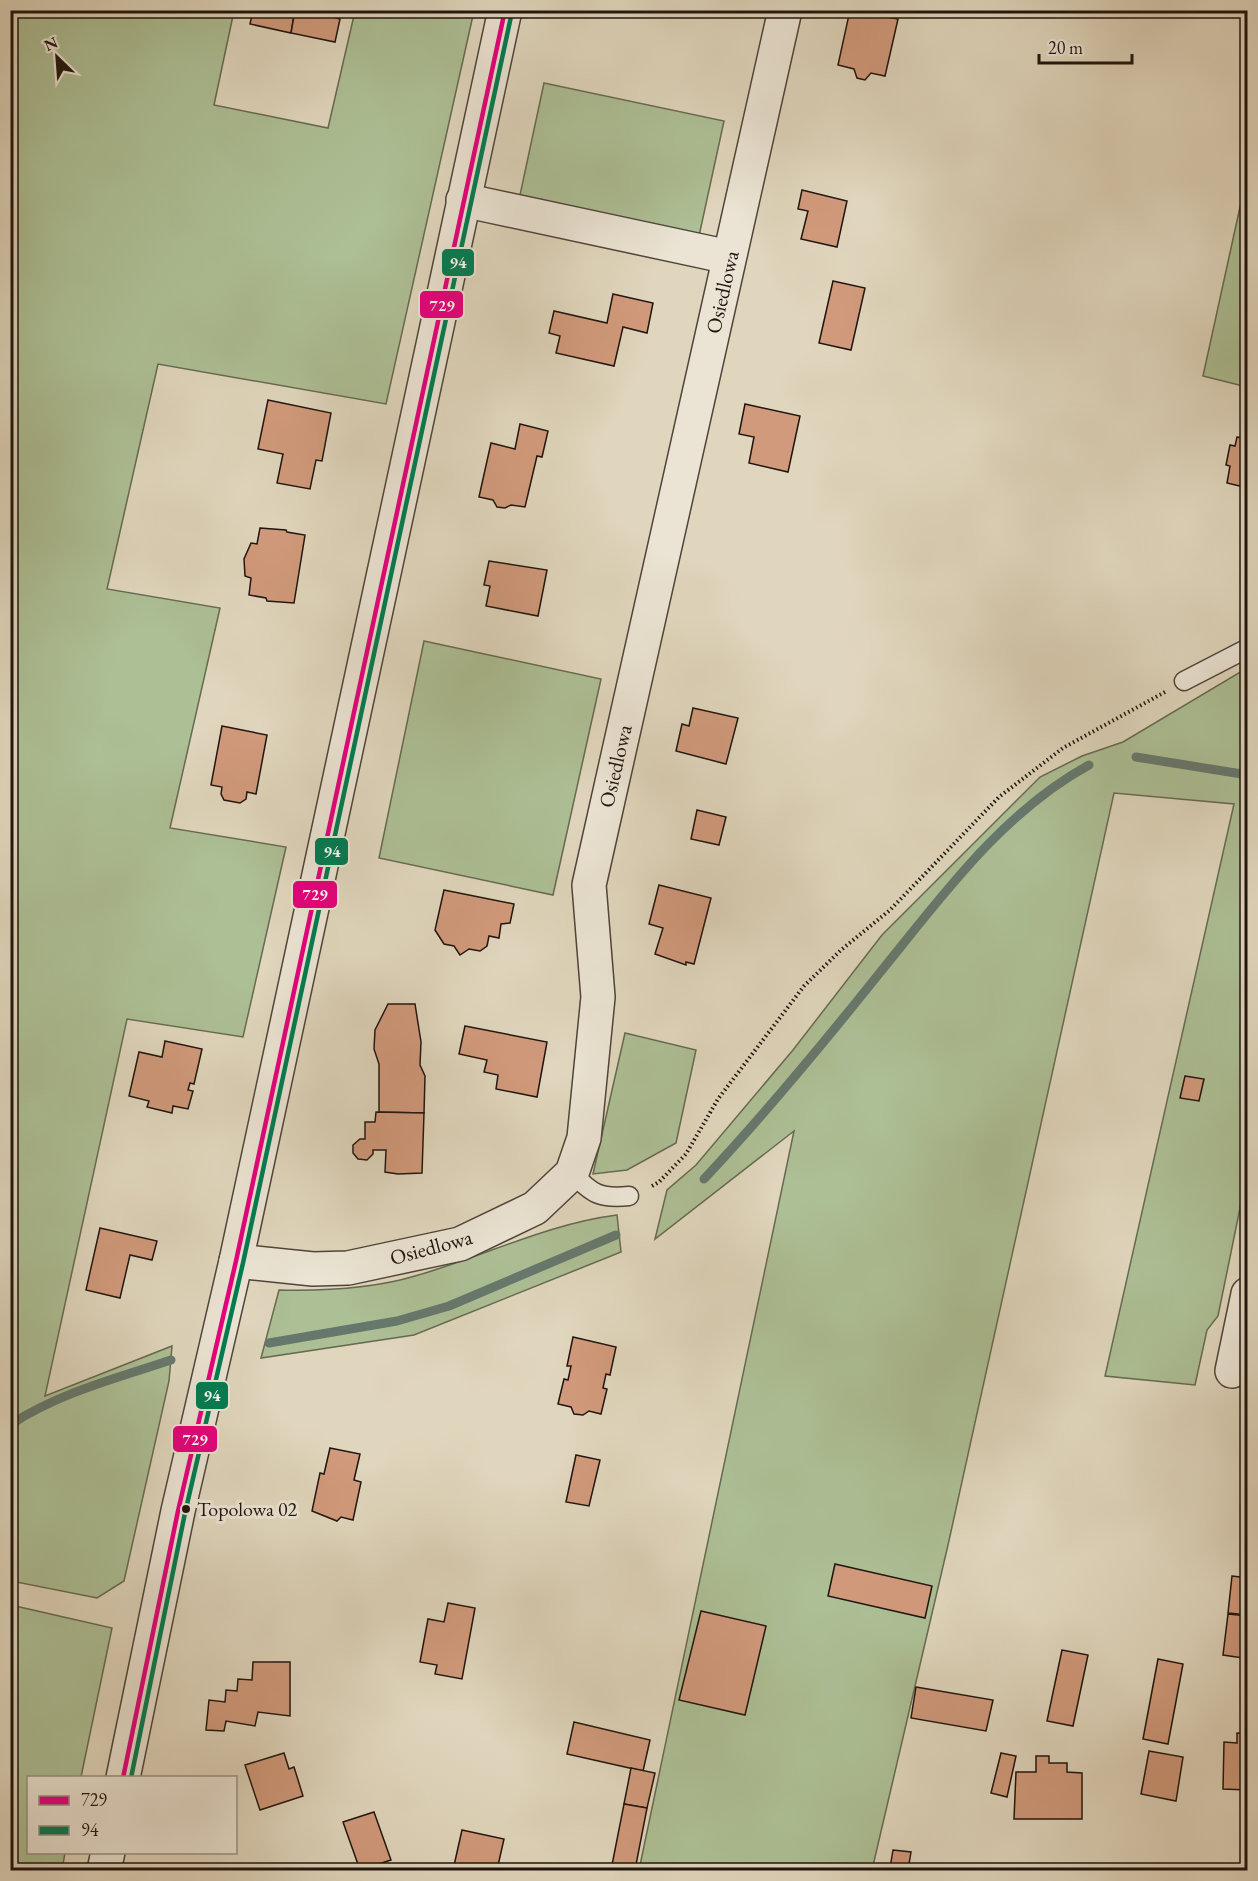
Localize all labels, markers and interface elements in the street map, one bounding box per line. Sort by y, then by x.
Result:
north arrow [27,27,87,87]
scale bar [1039,27,1132,65]
text: N [41,32,61,56]
text: 20 m [1048,36,1083,59]
street label: Osiedlowa [699,247,745,336]
line badge: 94 [441,248,475,277]
text: 94 [450,252,467,273]
line badge: 729 [419,290,464,319]
text: 729 [429,295,455,316]
street label: Osiedlowa [592,721,638,810]
line badge: 94 [314,837,349,866]
text: 94 [324,841,341,862]
line badge: 729 [292,880,338,909]
text: 729 [302,884,328,905]
street label: Osiedlowa [387,1223,476,1271]
line badge: 94 [195,1381,229,1410]
text: 94 [204,1385,221,1406]
line badge: 729 [172,1425,218,1453]
text: 729 [182,1429,208,1450]
place label: Topolowa 02 [197,1496,298,1522]
marker: Topolowa 02 [180,1503,192,1515]
legend [27,1776,237,1854]
text: 729 [81,1788,107,1811]
text: 94 [81,1818,99,1841]

